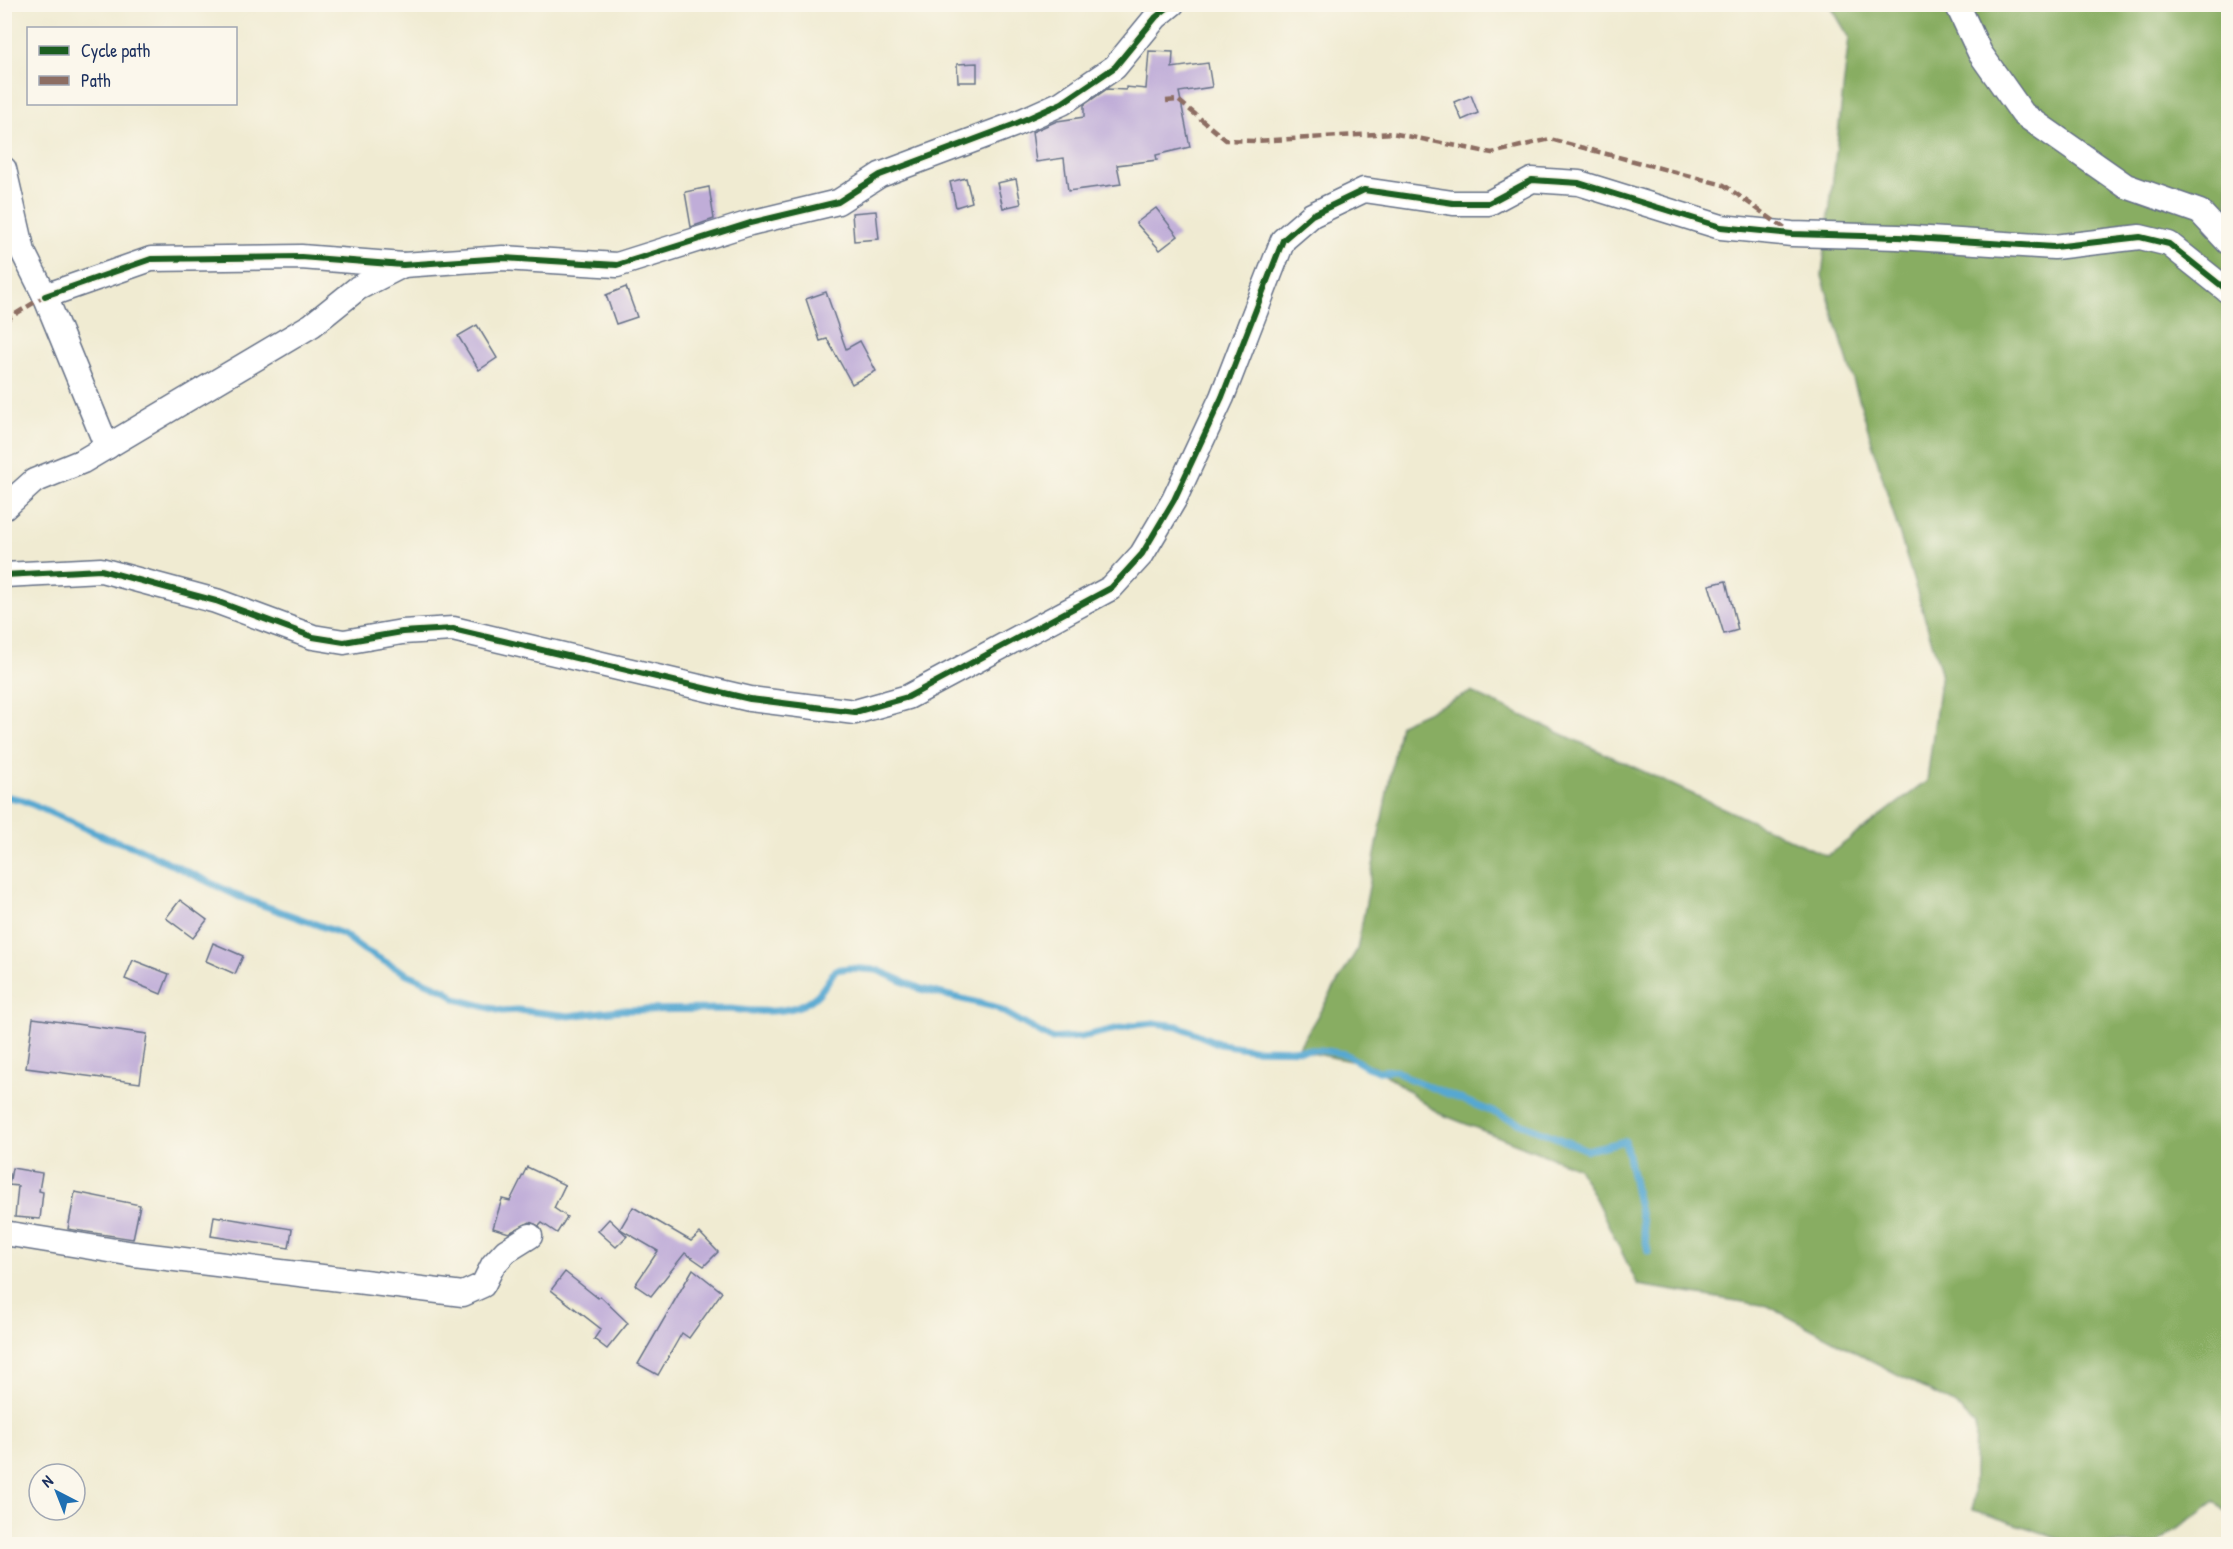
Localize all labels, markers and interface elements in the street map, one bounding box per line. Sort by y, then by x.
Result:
legend [27,27,237,105]
text: Cycle path [81,38,151,63]
text: Path [81,68,111,93]
north arrow [27,1462,87,1522]
text: N [36,1470,58,1492]

